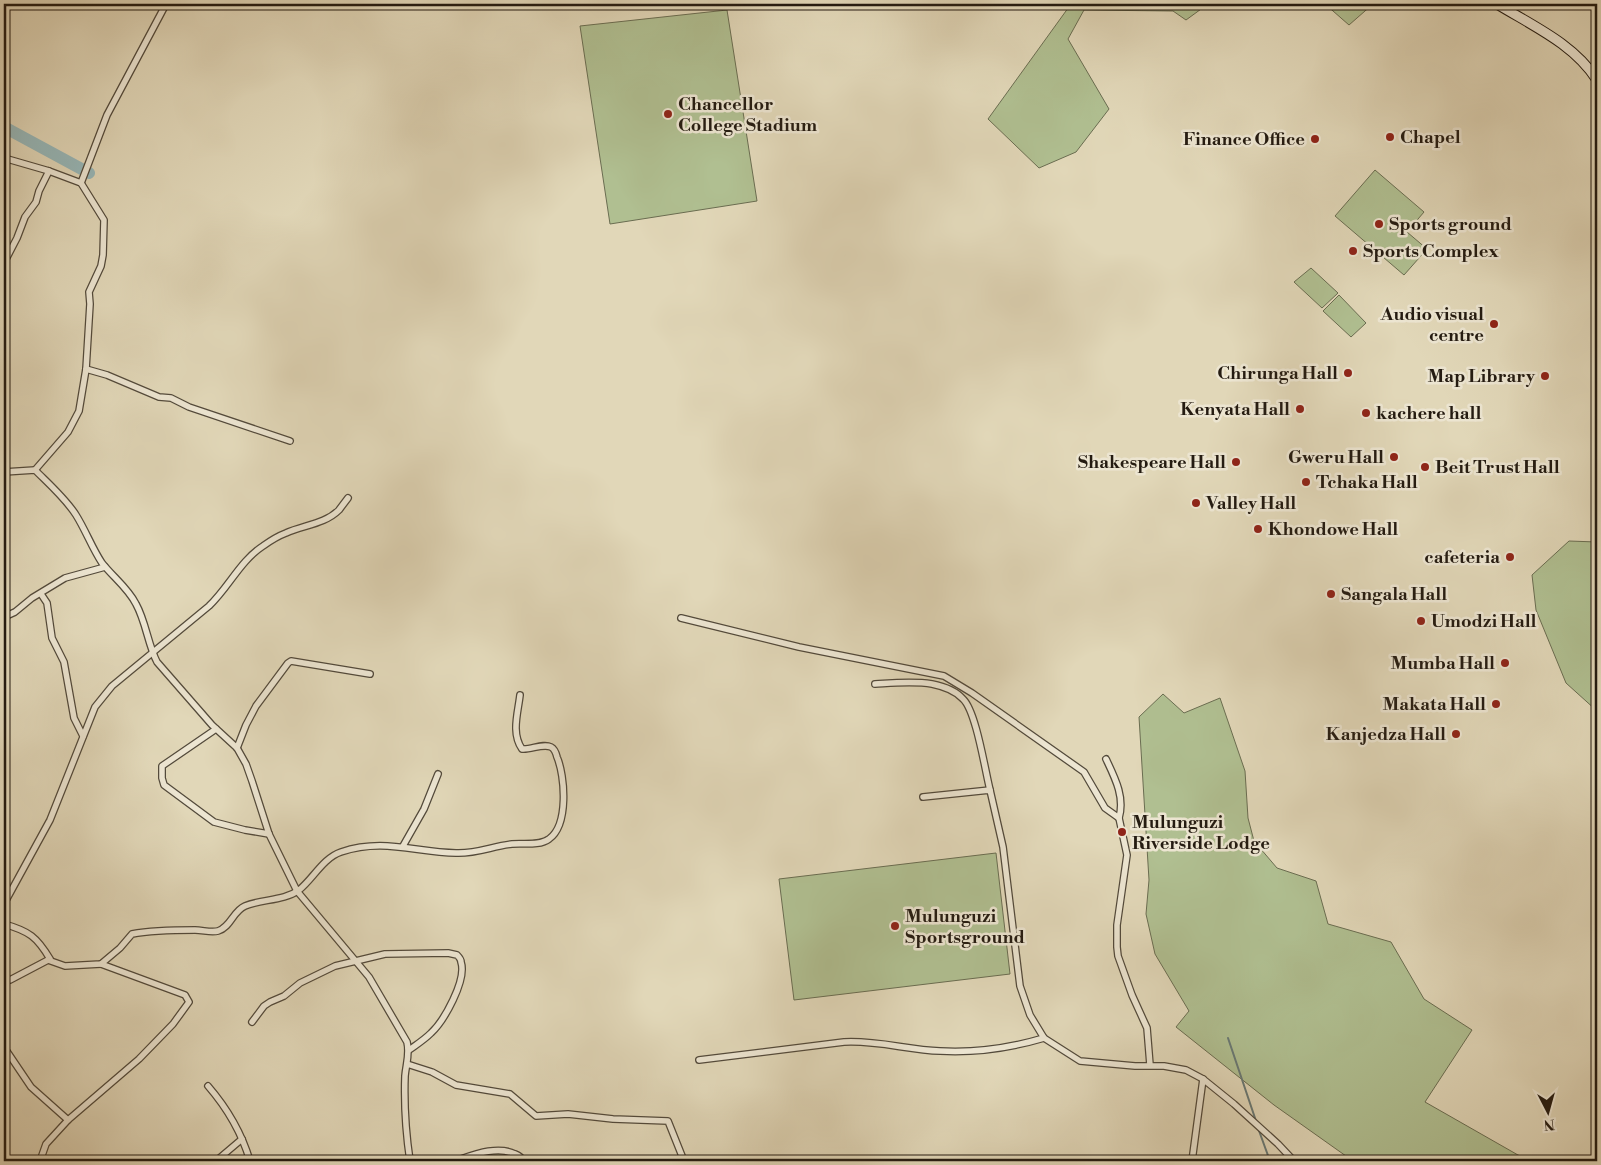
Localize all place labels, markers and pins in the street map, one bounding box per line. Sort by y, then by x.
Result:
place label: Chancellor College Stadium [678,93,818,137]
marker: Chancellor College Stadium [662,108,674,120]
place label: Chapel [1400,126,1461,149]
place label: Finance Office [1183,128,1305,151]
marker: Chapel [1384,131,1396,143]
marker: Finance Office [1309,133,1321,145]
place label: Sports ground [1389,213,1512,236]
marker: Sports ground [1373,218,1385,230]
place label: Sports Complex [1363,240,1499,263]
marker: Sports Complex [1347,245,1359,257]
place label: Audio visual centre [1380,303,1484,347]
marker: Audio visual centre [1488,318,1500,330]
place label: Chirunga Hall [1217,362,1338,385]
place label: Map Library [1428,365,1536,388]
marker: Chirunga Hall [1342,367,1354,379]
marker: Map Library [1539,370,1551,382]
place label: Kenyata Hall [1180,398,1290,421]
place label: kachere hall [1376,402,1481,425]
marker: Kenyata Hall [1294,403,1306,415]
marker: kachere hall [1360,407,1372,419]
place label: Gweru Hall [1288,446,1384,469]
place label: Shakespeare Hall [1078,451,1226,474]
marker: Gweru Hall [1388,451,1400,463]
marker: Shakespeare Hall [1230,456,1242,468]
place label: Beit Trust Hall [1435,456,1560,479]
marker: Beit Trust Hall [1419,461,1431,473]
place label: Tchaka Hall [1316,471,1418,494]
marker: Tchaka Hall [1300,476,1312,488]
place label: Valley Hall [1205,492,1296,515]
marker: Valley Hall [1190,497,1202,509]
place label: Khondowe Hall [1268,518,1398,541]
marker: Khondowe Hall [1252,523,1264,535]
place label: cafeteria [1424,546,1500,569]
marker: cafeteria [1504,551,1516,563]
place label: Sangala Hall [1341,583,1447,606]
marker: Sangala Hall [1325,588,1337,600]
place label: Umodzi Hall [1431,610,1537,633]
marker: Umodzi Hall [1415,615,1427,627]
place label: Mumba Hall [1390,652,1495,675]
marker: Mumba Hall [1499,657,1511,669]
place label: Makata Hall [1383,693,1486,716]
marker: Makata Hall [1490,698,1502,710]
place label: Kanjedza Hall [1326,723,1446,746]
marker: Kanjedza Hall [1450,728,1462,740]
place label: Mulunguzi Riverside Lodge [1132,811,1270,855]
marker: Mulunguzi Riverside Lodge [1116,826,1128,838]
place label: Mulunguzi Sportsground [905,905,1025,949]
marker: Mulunguzi Sportsground [889,920,901,932]

